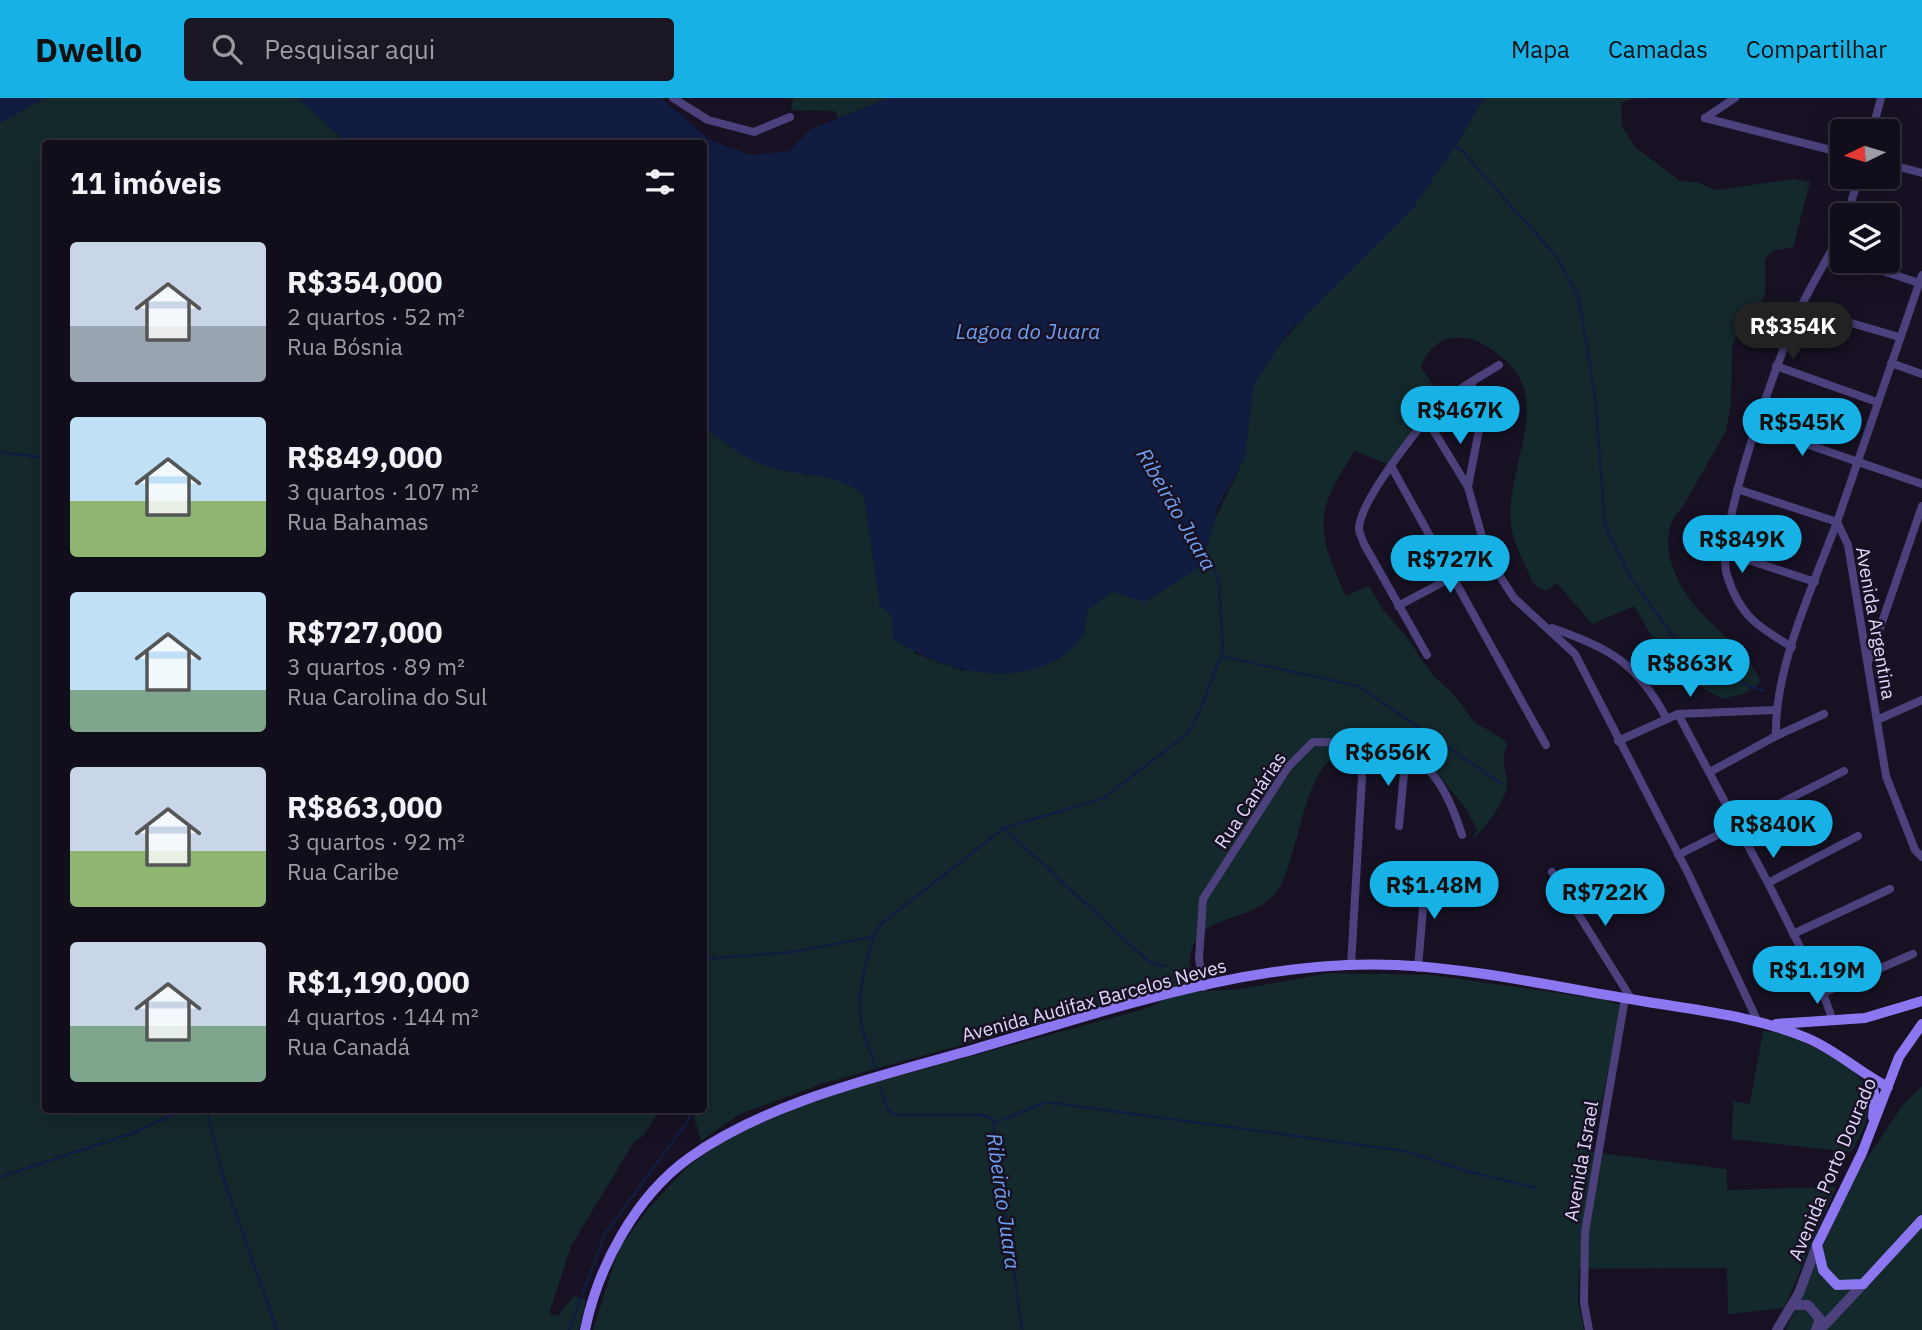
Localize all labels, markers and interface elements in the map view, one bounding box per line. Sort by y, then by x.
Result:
search box [184,18,674,81]
text: Dwello [35,28,142,71]
icon: search [208,30,246,68]
text: Pesquisar aqui [264,32,435,66]
text: Mapa [1511,33,1570,65]
text: Camadas [1608,33,1708,65]
text: Compartilhar [1746,33,1887,65]
north arrow [1830,119,1900,189]
map controls [1830,119,1900,273]
text: 11 imóveis [70,163,222,202]
icon: filters [641,163,679,201]
button: layers [1830,203,1900,273]
text: R$354,000 [287,262,443,301]
icon: home [126,270,210,354]
text: 2 quartos · 52 m² [287,301,465,331]
pin: R$354K [1736,302,1850,362]
text: R$354K [1750,310,1836,340]
water label: Lagoa do Juara [956,317,1100,345]
text: Rua Bósnia [287,331,403,361]
pin: R$467K [1403,386,1517,446]
text: R$467K [1417,394,1503,424]
pin: R$545K [1745,398,1859,458]
text: R$545K [1759,406,1845,436]
text: R$849,000 [287,437,443,476]
water label: Ribeirão Juara [1131,443,1223,575]
icon: home [126,445,210,529]
text: 3 quartos · 107 m² [287,476,479,506]
text: Rua Bahamas [287,506,429,536]
pin: R$849K [1685,516,1799,575]
text: R$849K [1699,523,1785,553]
pin: R$727K [1393,536,1507,595]
text: R$727K [1407,543,1493,573]
street label: Avenida Argentina [1851,545,1901,701]
text: R$727,000 [287,612,443,651]
icon: home [126,620,210,704]
pin: R$863K [1633,640,1747,699]
text: R$863K [1647,647,1733,677]
text: 3 quartos · 89 m² [287,651,465,681]
text: Rua Carolina do Sul [287,681,487,711]
pin: R$656K [1331,728,1445,788]
text: R$656K [1345,736,1431,766]
street label: Rua Canárias [1209,747,1291,853]
text: R$863,000 [287,787,443,826]
icon: home [126,795,210,879]
pin: R$840K [1716,800,1830,860]
text: R$840K [1730,808,1816,838]
text: 3 quartos · 92 m² [287,826,465,856]
text: Rua Caribe [287,856,399,886]
pin: R$1.48M [1369,862,1499,921]
pin: R$722K [1548,868,1662,928]
text: R$1.48M [1386,869,1482,899]
text: R$722K [1562,876,1648,906]
pin: R$1.19M [1752,946,1882,1006]
street label: Avenida Audifax Barcelos Neves [959,953,1229,1047]
text: R$1.19M [1769,954,1865,984]
text: R$1,190,000 [287,962,470,1001]
icon: home [126,970,210,1054]
text: 4 quartos · 144 m² [287,1001,479,1031]
text: Rua Canadá [287,1031,410,1061]
street label: Avenida Porto Dourado [1783,1074,1881,1264]
street label: Avenida Israel [1559,1099,1603,1223]
water label: Ribeirão Juara [981,1131,1027,1271]

